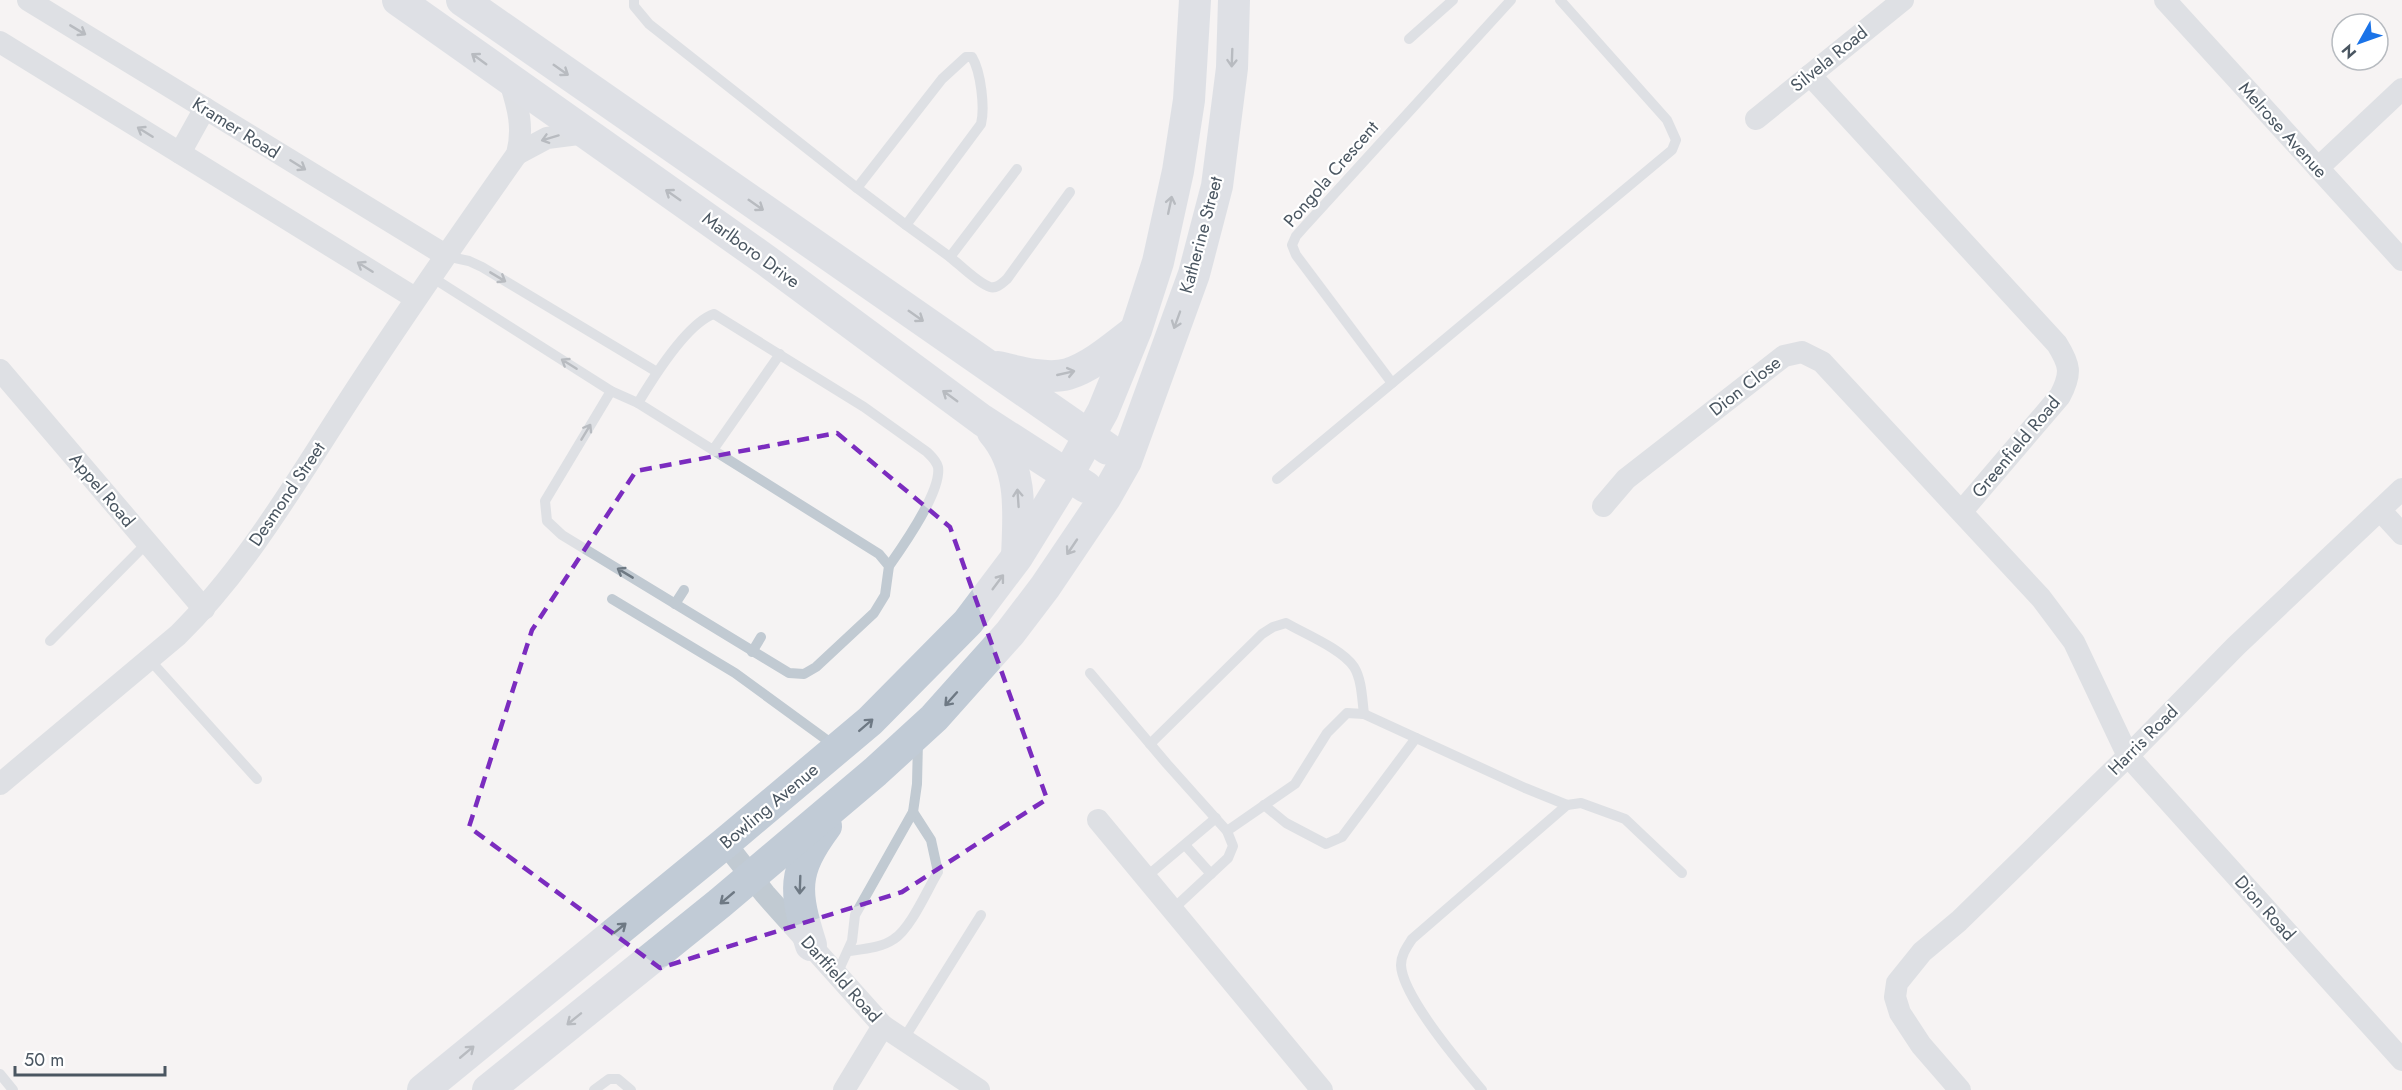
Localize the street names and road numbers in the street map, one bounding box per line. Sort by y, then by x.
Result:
street label: Silvela Road [1785,20,1873,98]
street label: Melrose Avenue [2233,76,2333,184]
street label: Kramer Road [187,91,285,165]
street label: Pongola Crescent [1277,115,1385,233]
street label: Katherine Street [1173,173,1229,296]
street label: Marlboro Drive [697,206,805,294]
street label: Dion Close [1704,350,1786,422]
street label: Greenfield Road [1966,391,2066,503]
street label: Desmond Street [242,436,332,551]
street label: Appel Road [63,447,141,533]
street label: Harris Road [2102,699,2184,781]
street label: Bowling Avenue [714,757,824,855]
street label: Dion Road [2228,869,2302,947]
street label: Dartfield Road [795,930,887,1028]

